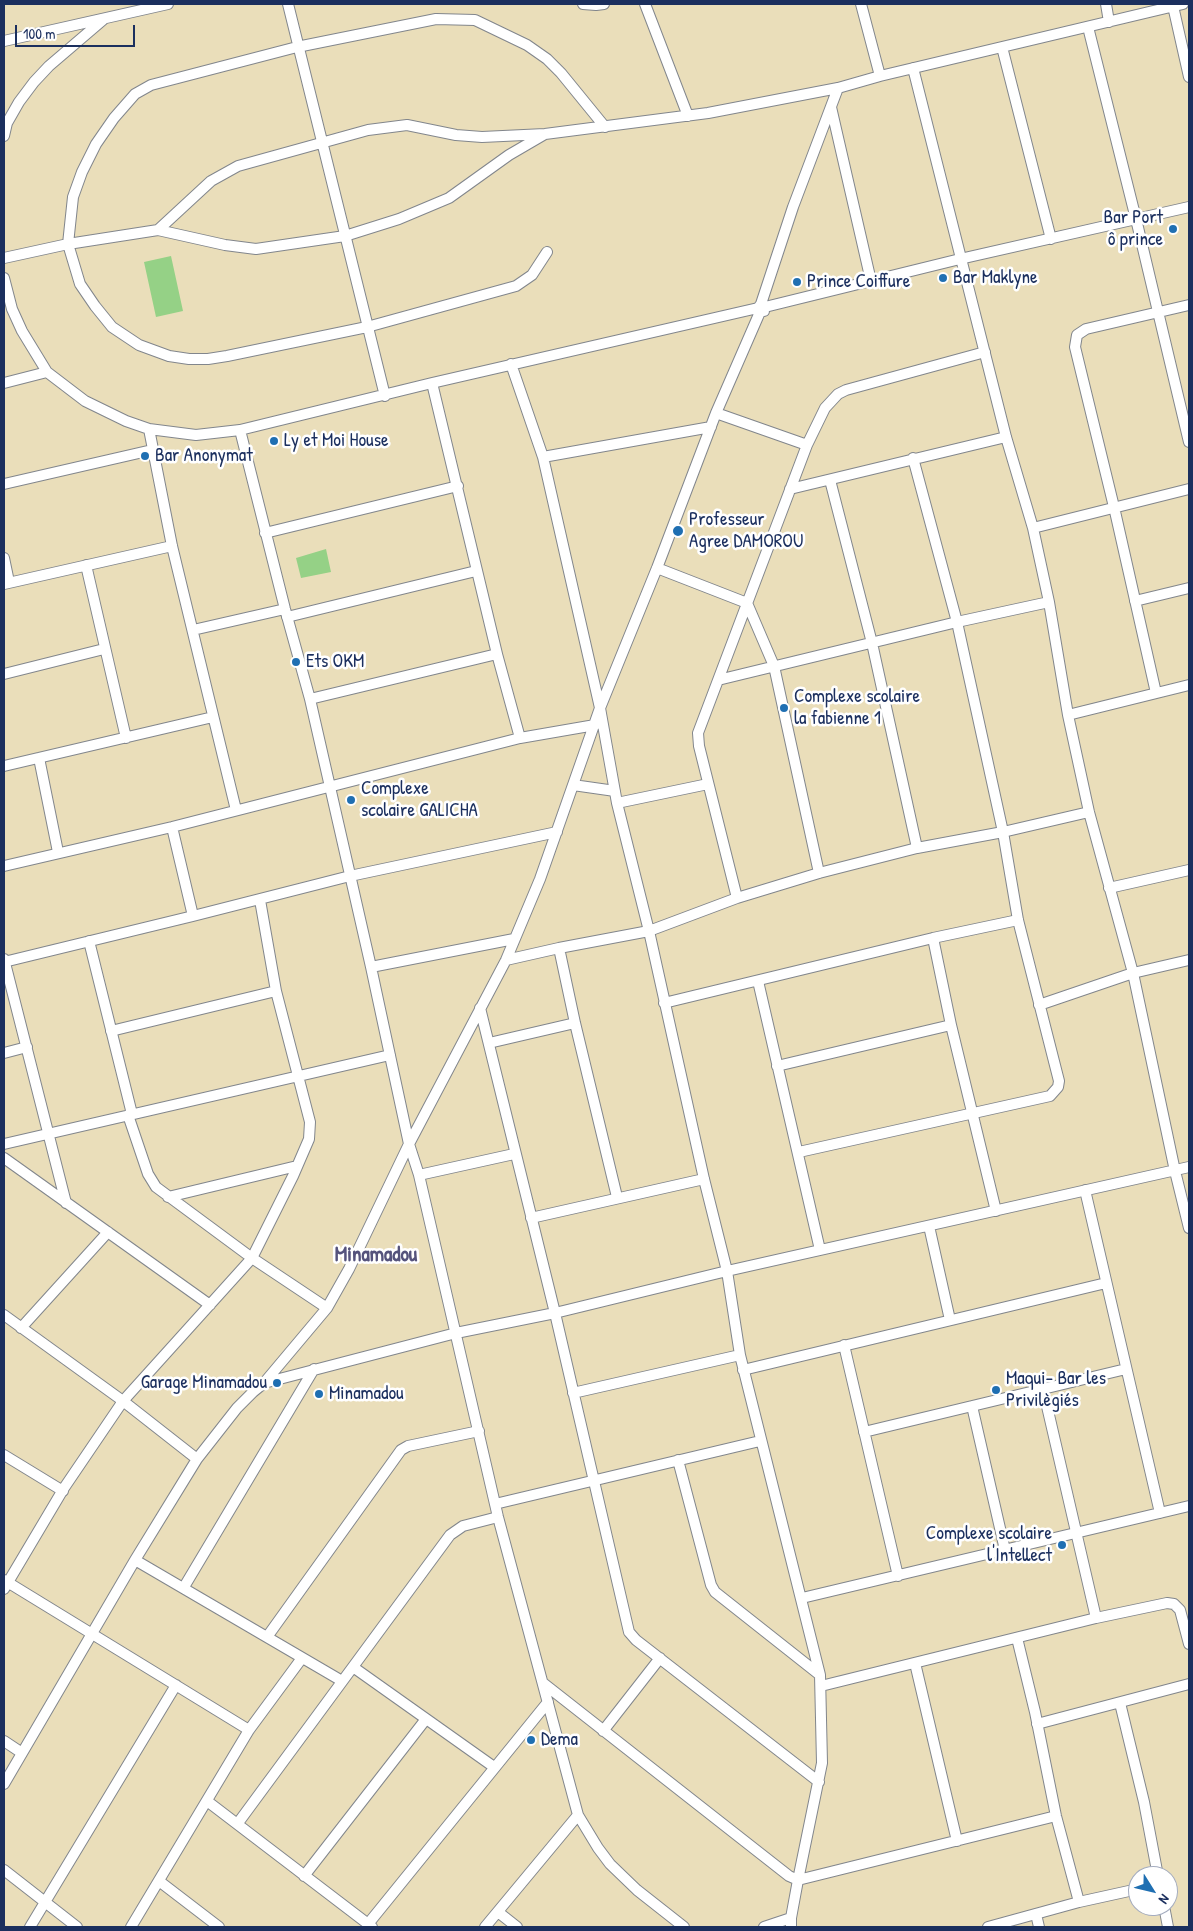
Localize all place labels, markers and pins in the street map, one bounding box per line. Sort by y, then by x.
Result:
place label: Bar Port ô prince [1104,207,1163,251]
marker: Bar Port ô prince [1167,223,1179,235]
place label: Bar Maklyne [953,267,1038,289]
place label: Prince Coiffure [807,271,910,293]
marker: Bar Maklyne [937,272,949,284]
marker: Prince Coiffure [791,276,803,288]
place label: Ly et Moi House [284,430,389,452]
marker: Ly et Moi House [268,435,280,447]
place label: Bar Anonymat [155,445,253,467]
marker: Bar Anonymat [139,450,151,462]
place label: Professeur Agree DAMOROU [689,509,803,553]
marker: Professeur Agree DAMOROU [671,524,685,538]
place label: Ets OKM [306,651,364,673]
marker: Ets OKM [290,656,302,668]
place label: Complexe scolaire la fabienne 1 [794,686,920,730]
marker: Complexe scolaire la fabienne 1 [778,702,790,714]
place label: Complexe scolaire GALICHA [361,778,478,822]
marker: Complexe scolaire GALICHA [345,794,357,806]
place label: Maqui- Bar les Privilègiés [1006,1368,1106,1412]
place label: Garage Minamadou [141,1372,267,1394]
marker: Garage Minamadou [271,1377,283,1389]
place label: Minamadou [329,1383,404,1405]
marker: Maqui- Bar les Privilègiés [990,1384,1002,1396]
marker: Minamadou [313,1388,325,1400]
place label: Complexe scolaire l'Intellect [926,1523,1052,1567]
marker: Complexe scolaire l'Intellect [1056,1539,1068,1551]
place label: Dema [541,1729,578,1751]
marker: Dema [525,1734,537,1746]

